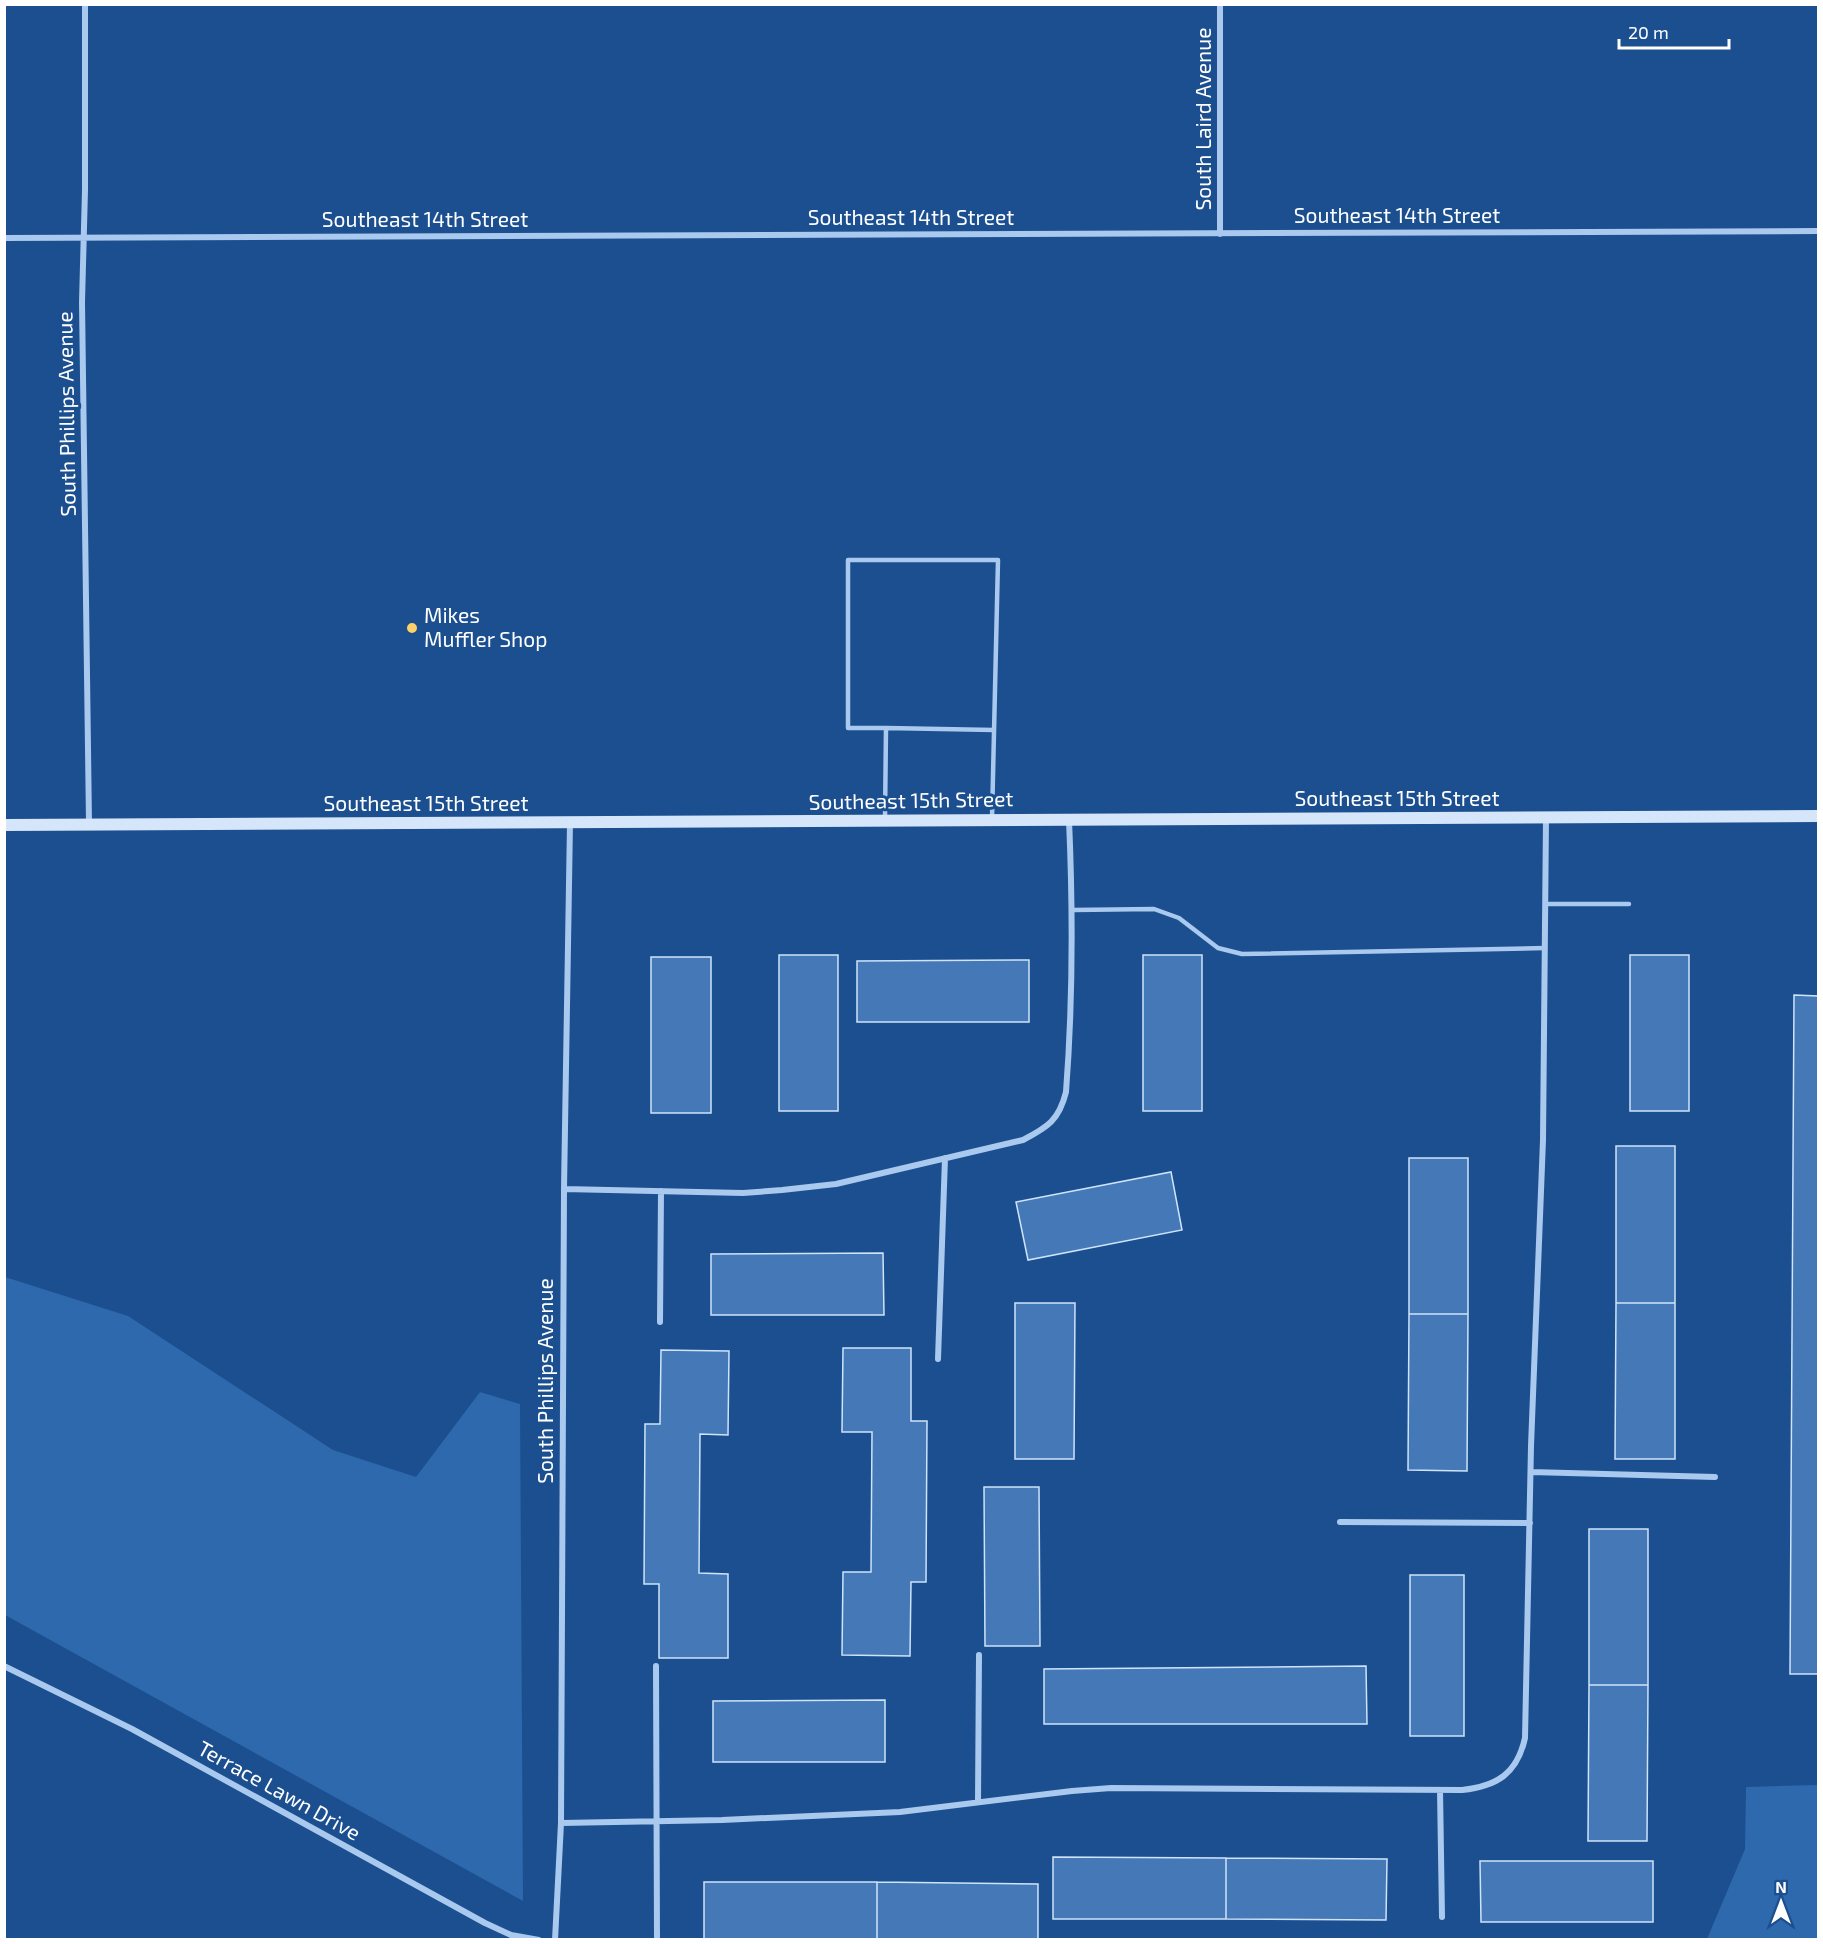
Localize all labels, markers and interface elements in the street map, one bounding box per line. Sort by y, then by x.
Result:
scale bar [1619,12,1728,50]
text: 20 m [1628,21,1669,43]
street label: South Laird Avenue [1190,28,1215,210]
street label: Southeast 14th Street [1294,202,1500,227]
street label: Southeast 14th Street [808,204,1014,229]
street label: Southeast 14th Street [322,206,528,231]
street label: South Phillips Avenue [51,311,80,517]
place label: Mikes Muffler Shop [424,602,547,651]
marker: Mikes Muffler Shop [405,621,419,635]
street label: Southeast 15th Street [808,785,1014,814]
street label: Southeast 15th Street [1295,785,1499,810]
street label: Southeast 15th Street [324,790,528,815]
street label: South Phillips Avenue [532,1278,557,1484]
street label: Terrace Lawn Drive [194,1735,365,1845]
north arrow [1751,1872,1811,1932]
text: N [1775,1877,1787,1896]

